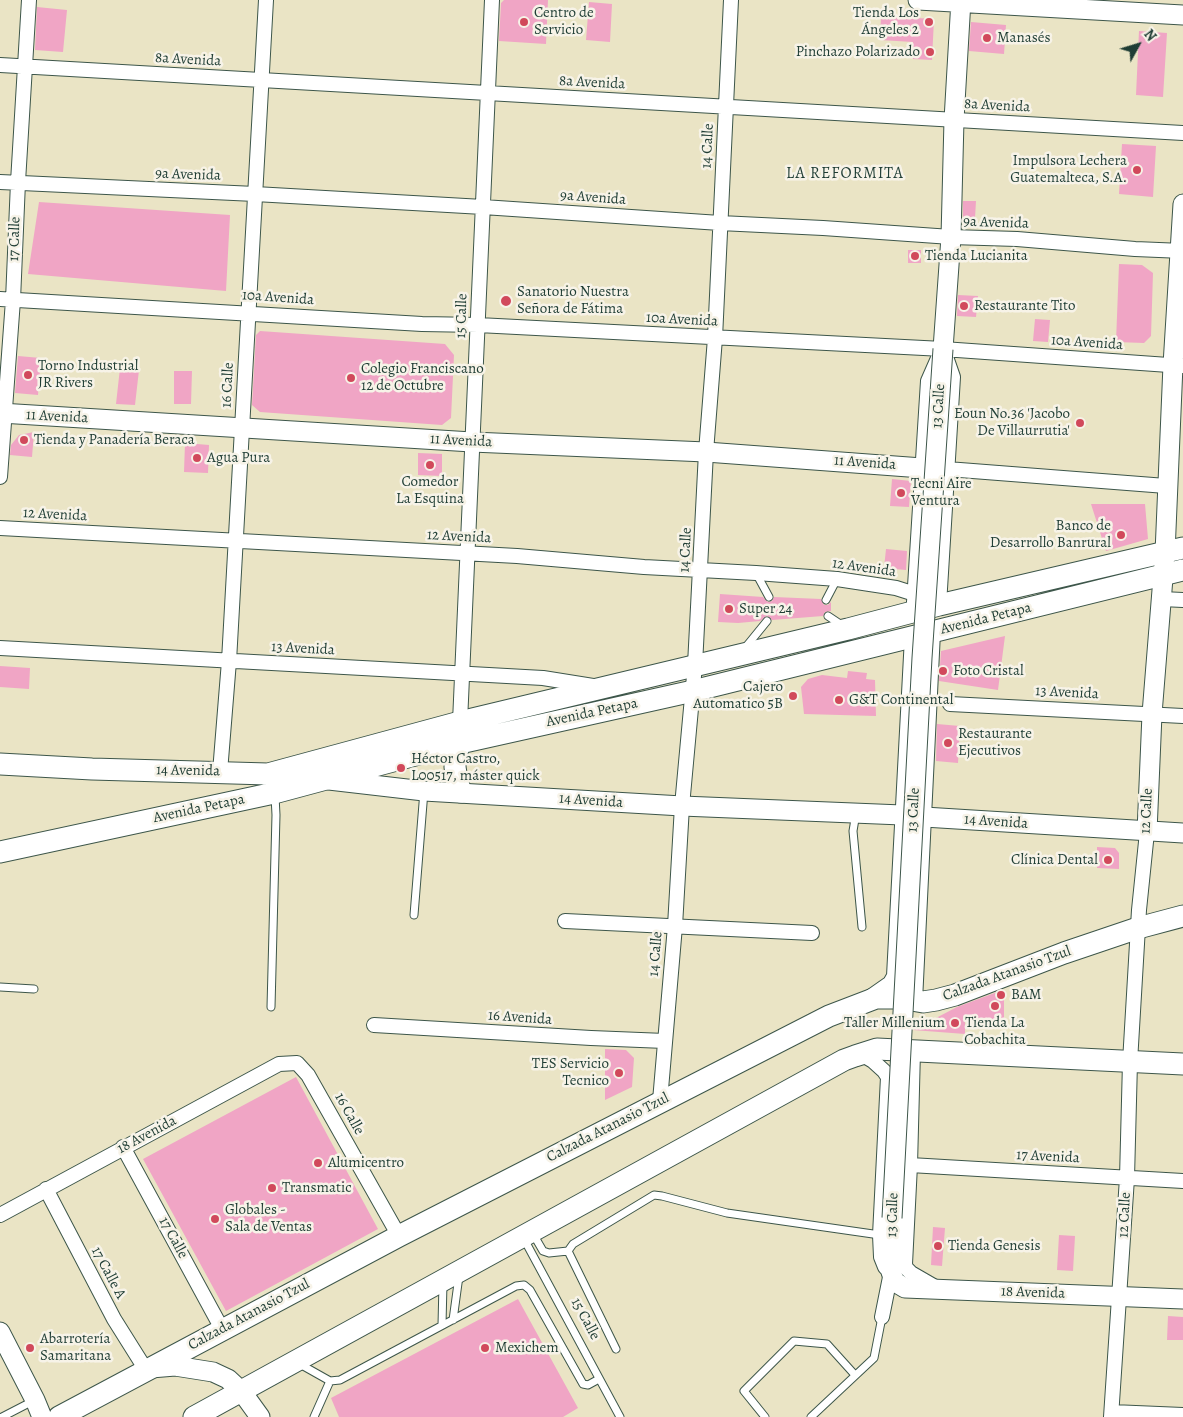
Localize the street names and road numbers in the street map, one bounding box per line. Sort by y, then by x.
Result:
street label: 8a Avenida [154,49,222,71]
street label: 8a Avenida [558,72,626,94]
street label: 8a Avenida [963,95,1031,117]
street label: 14 Calle [698,123,718,169]
street label: 9a Avenida [155,165,221,185]
street label: 9a Avenida [560,187,626,209]
street label: 9a Avenida [963,213,1029,233]
street label: 17 Calle [5,216,25,262]
street label: 10a Avenida [241,287,315,309]
street label: 15 Calle [452,293,472,339]
street label: 10a Avenida [645,309,719,331]
street label: 10a Avenida [1050,332,1124,354]
street label: 16 Calle [218,362,238,408]
street label: 13 Calle [928,383,950,429]
street label: 11 Avenida [25,406,89,428]
street label: 11 Avenida [429,430,493,452]
street label: 11 Avenida [833,452,897,474]
street label: 12 Avenida [22,504,88,526]
street label: 12 Avenida [426,526,492,548]
street label: 14 Calle [676,527,696,573]
street label: 12 Avenida [831,555,897,581]
street label: Avenida Petapa [939,599,1033,639]
street label: 13 Avenida [271,638,335,660]
street label: 13 Avenida [1035,682,1099,704]
street label: Avenida Petapa [545,695,639,731]
street label: 14 Avenida [156,761,220,781]
street label: 13 Calle [904,787,924,833]
street label: 12 Calle [1137,788,1157,834]
street label: 14 Avenida [558,790,624,812]
street label: Avenida Petapa [152,791,246,827]
street label: 14 Avenida [963,811,1029,833]
street label: 14 Calle [645,931,667,977]
street label: Calzada Atanasio Tzul [941,942,1073,1006]
street label: 16 Avenida [487,1007,553,1029]
street label: Calzada Atanasio Tzul [544,1089,672,1167]
street label: 16 Calle [330,1090,368,1138]
street label: 18 Avenida [114,1112,180,1158]
street label: 17 Avenida [1016,1146,1080,1168]
street label: 13 Calle [883,1192,903,1238]
street label: 12 Calle [1115,1192,1135,1238]
street label: 17 Calle [154,1214,192,1262]
street label: 17 Calle A [87,1244,129,1302]
street label: Calzada Atanasio Tzul [185,1275,313,1355]
street label: 18 Avenida [1000,1283,1066,1303]
street label: 15 Calle [566,1295,604,1343]

